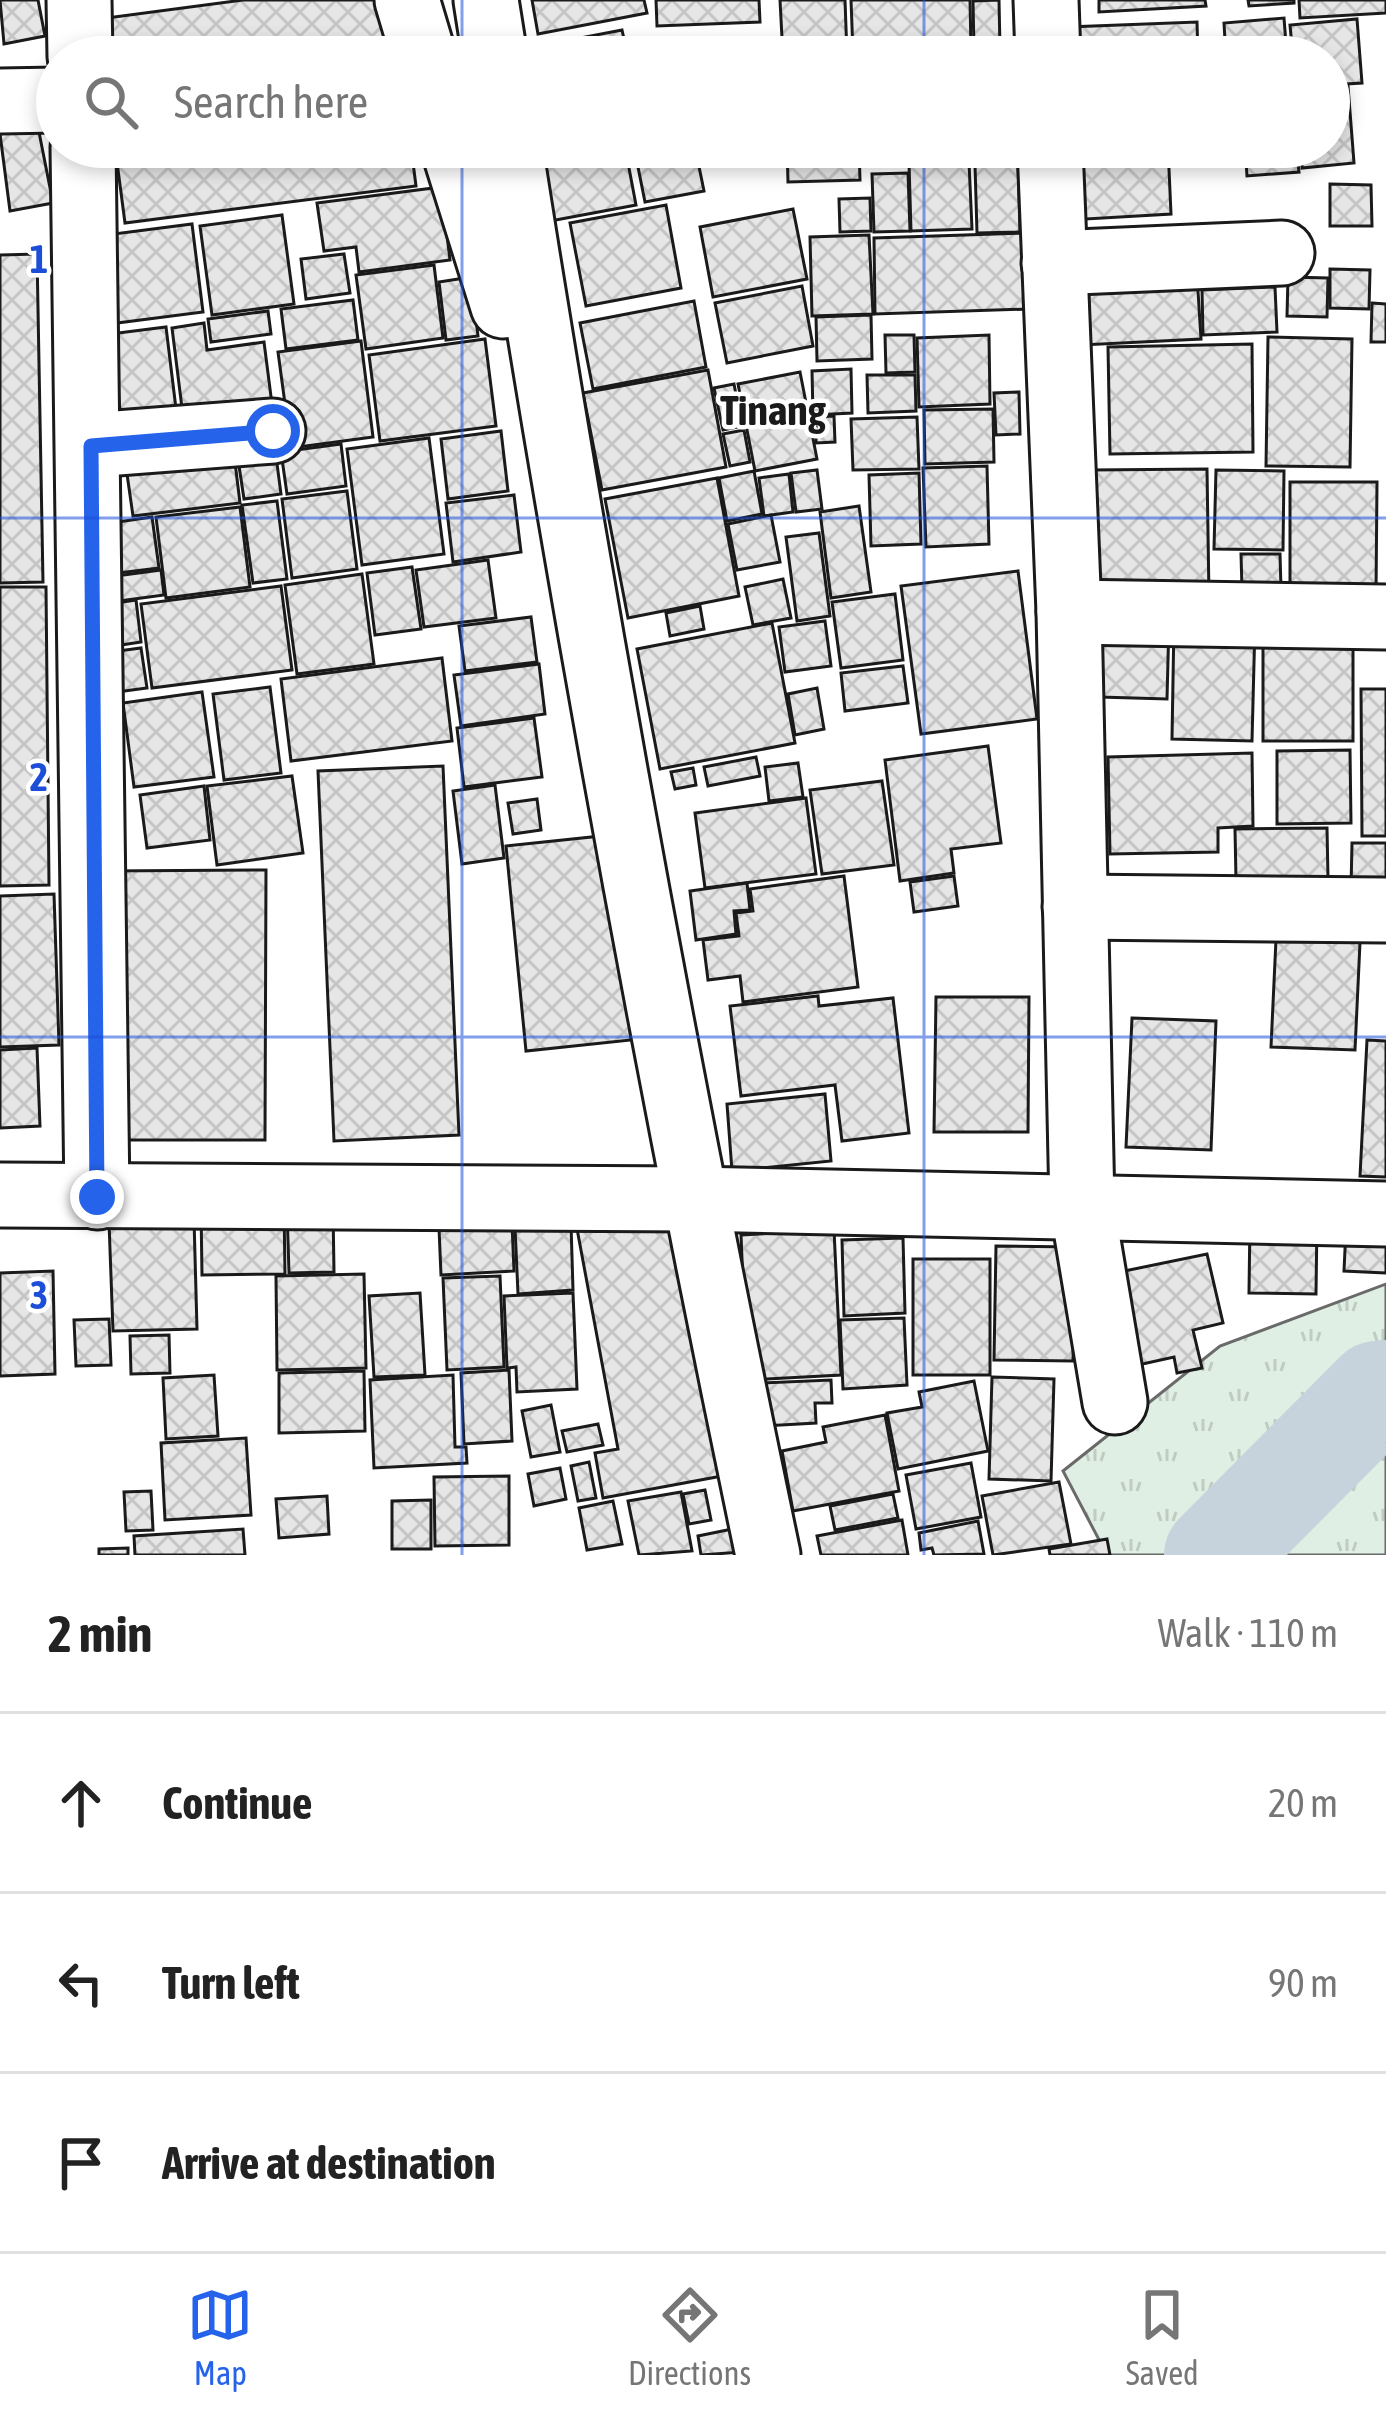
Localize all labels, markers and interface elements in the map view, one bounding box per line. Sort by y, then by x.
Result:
search box [36,36,1350,168]
icon: search [78,69,144,135]
text: Search here [174,76,368,128]
text: 1 [30,237,48,281]
district label: Tinang [720,386,827,434]
route start [246,404,300,458]
text: 2 [30,755,48,799]
route end [70,1170,124,1224]
text: 3 [30,1273,48,1317]
text: 2 min [48,1604,152,1663]
text: Walk · 110 m [1158,1611,1338,1655]
icon: ahead [48,1770,114,1836]
text: Continue [162,1777,313,1829]
text: 20 m [1268,1781,1338,1825]
icon: left [48,1950,114,2016]
text: Turn left [162,1957,300,2009]
text: 90 m [1268,1961,1338,2005]
icon: arrive [48,2130,114,2196]
text: Arrive at destination [162,2137,496,2189]
tab: Map [187,2282,253,2392]
tab: Directions [628,2282,751,2392]
tab: Saved [1126,2282,1199,2392]

